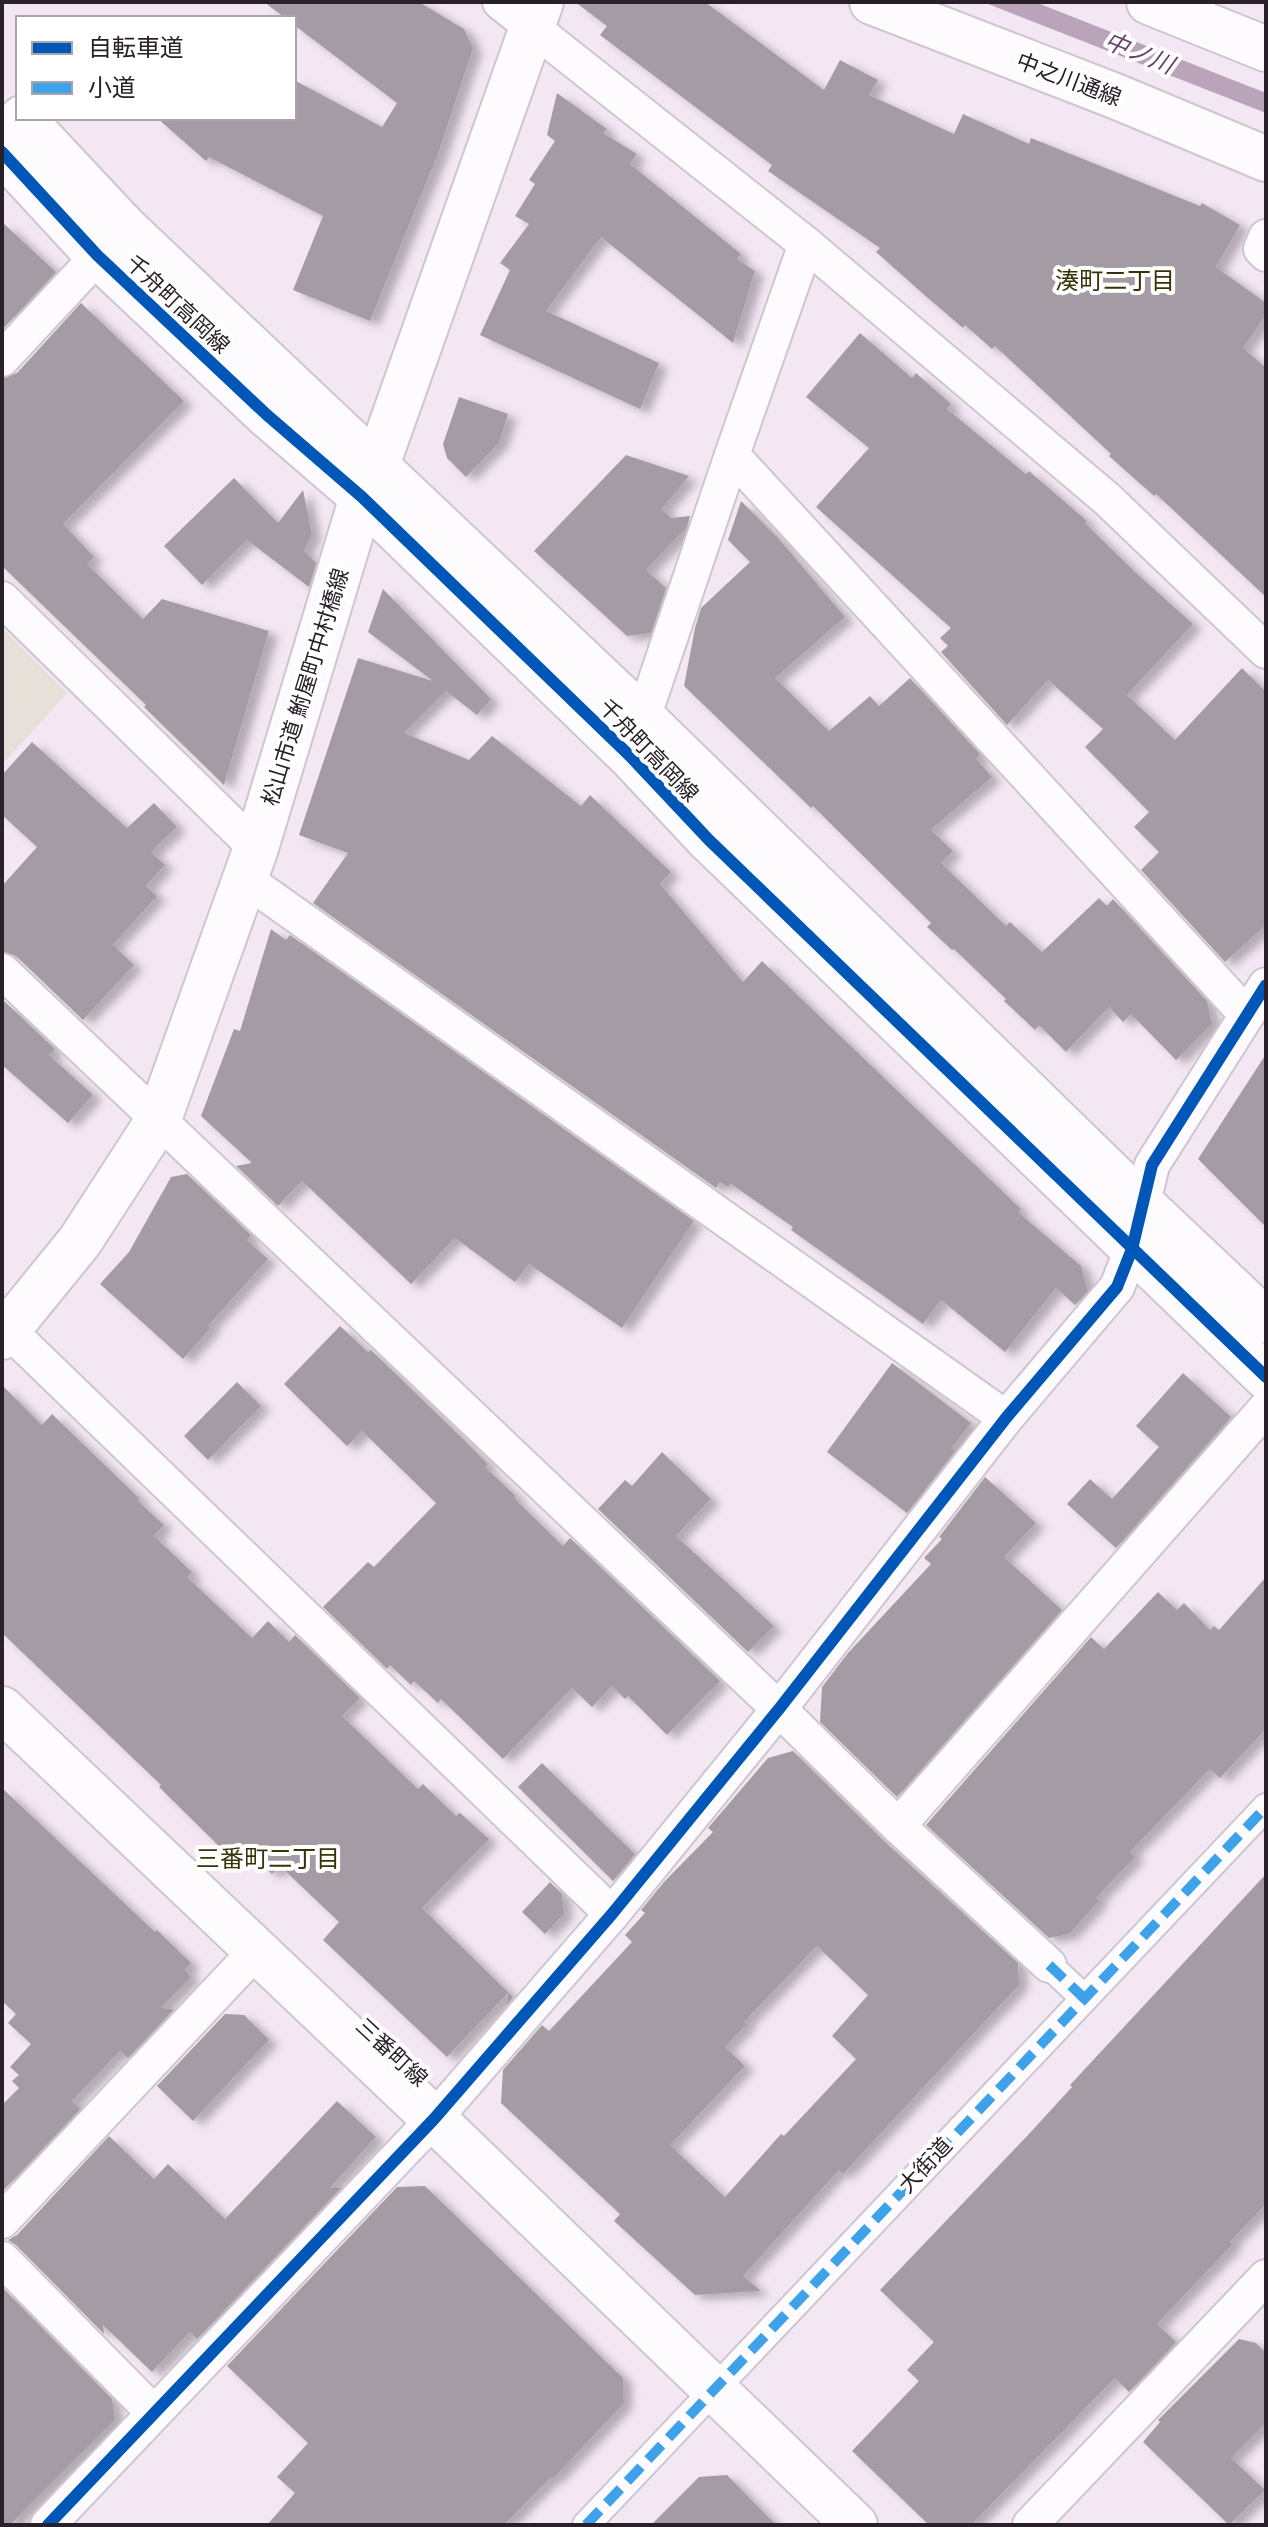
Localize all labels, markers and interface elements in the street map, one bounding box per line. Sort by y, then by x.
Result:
legend [16,16,296,120]
water label: 中ノ川 [1099,22,1182,83]
text: 自転車道 [88,29,184,65]
street label: 中之川通線 [1012,43,1126,115]
text: 小道 [88,69,136,105]
street label: 千舟町高岡線 [118,247,238,361]
district label: 湊町二丁目 [1055,262,1175,298]
street label: 松山市道 鮒屋町中村橋線 [253,564,357,810]
street label: 千舟町高岡線 [591,691,707,809]
district label: 三番町二丁目 [196,1840,340,1876]
street label: 三番町線 [348,2010,436,2094]
street label: 大街道 [890,2129,960,2201]

